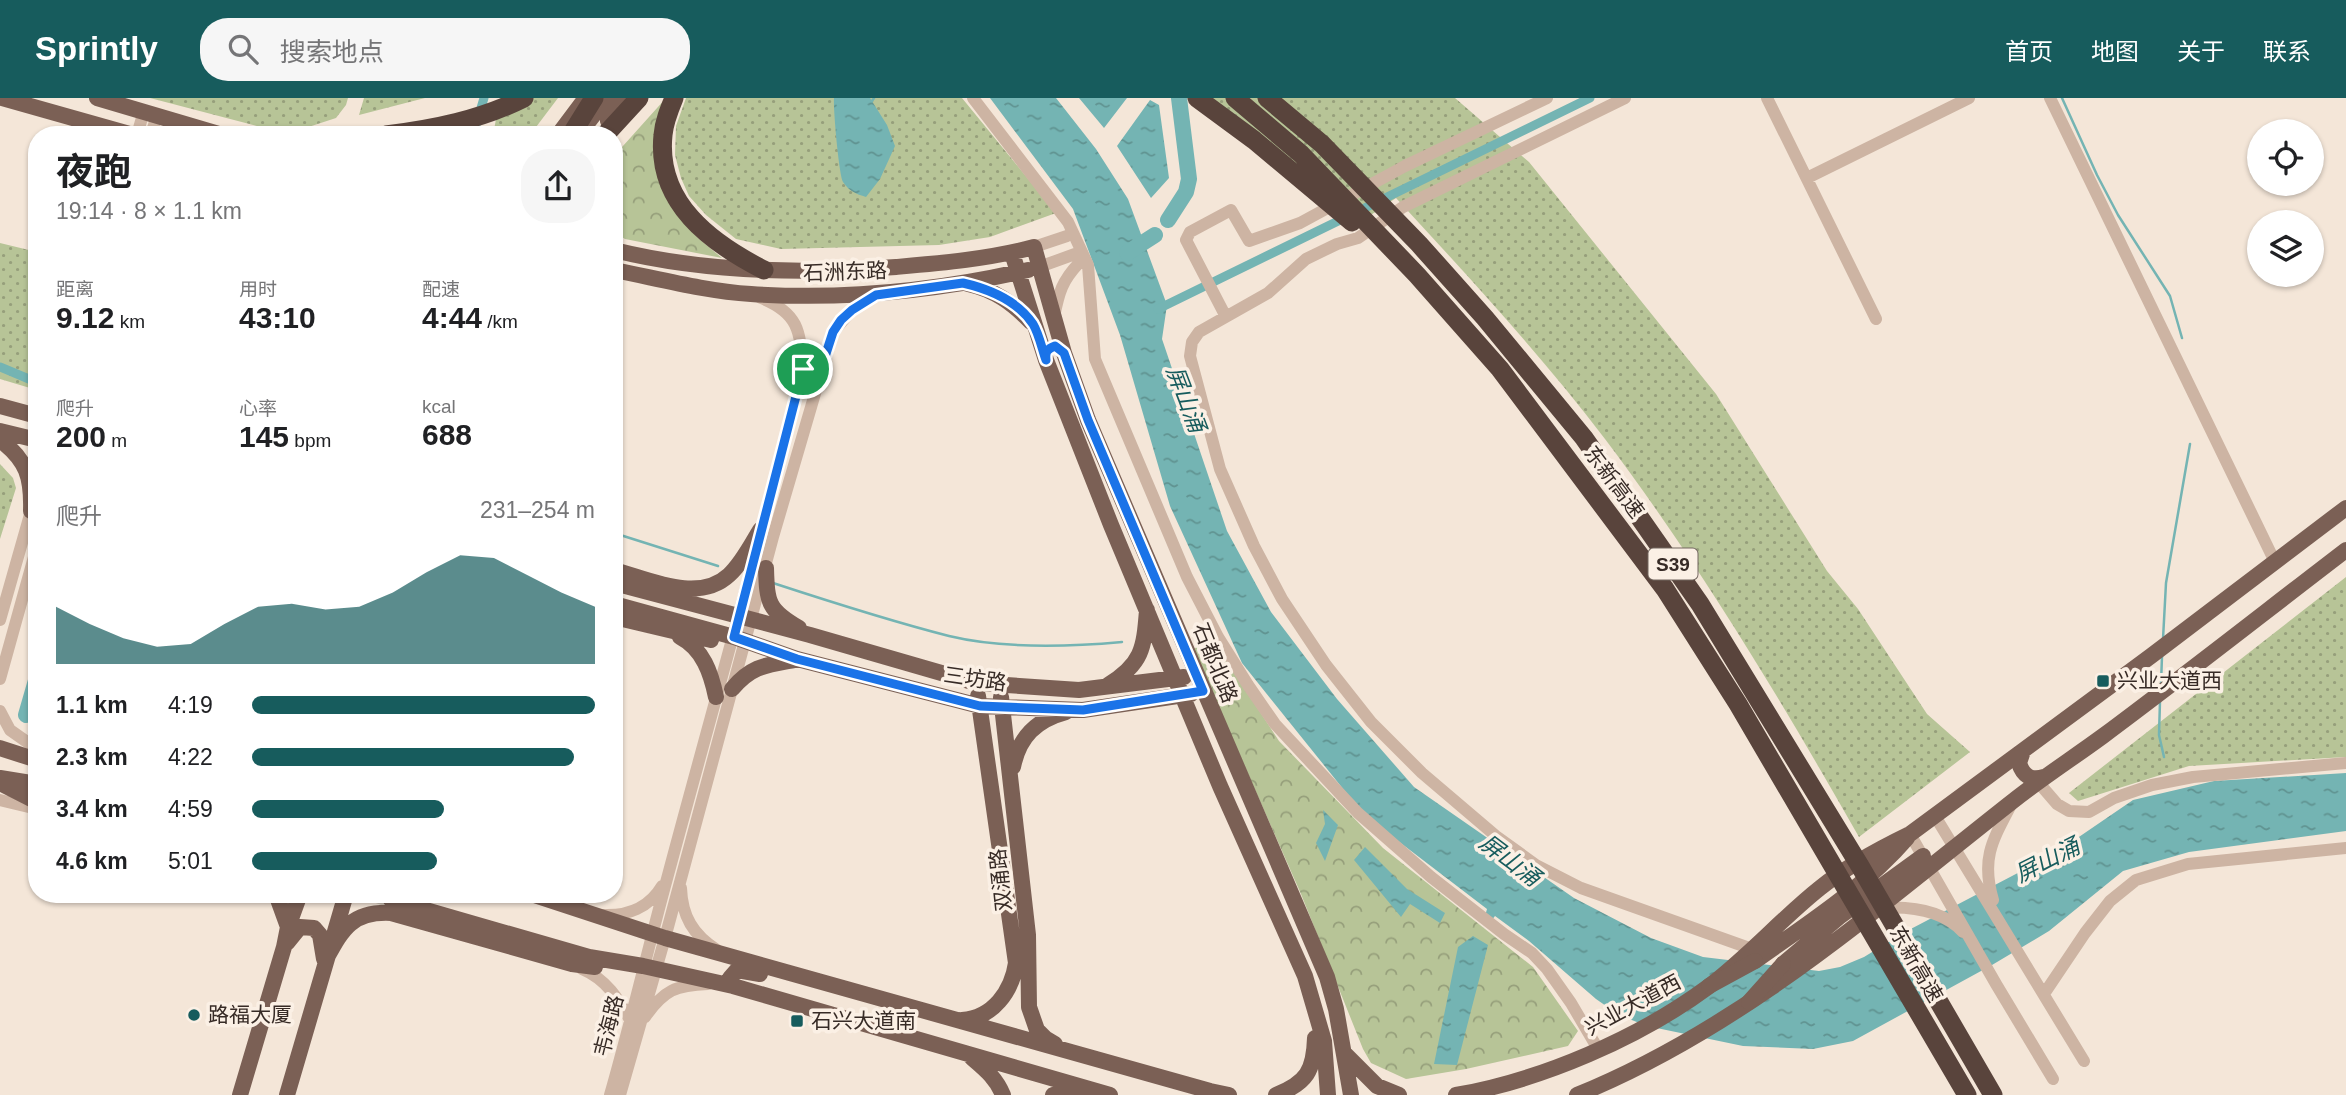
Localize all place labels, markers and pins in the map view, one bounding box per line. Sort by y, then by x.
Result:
pin [773,339,833,399]
place label: 兴业大道西 [2117,669,2222,692]
marker: 兴业大道西 [2095,673,2111,689]
place label: 路福大厦 [208,1003,292,1026]
marker: 路福大厦 [186,1007,202,1023]
place label: 石兴大道南 [811,1009,916,1032]
marker: 石兴大道南 [789,1013,805,1029]

